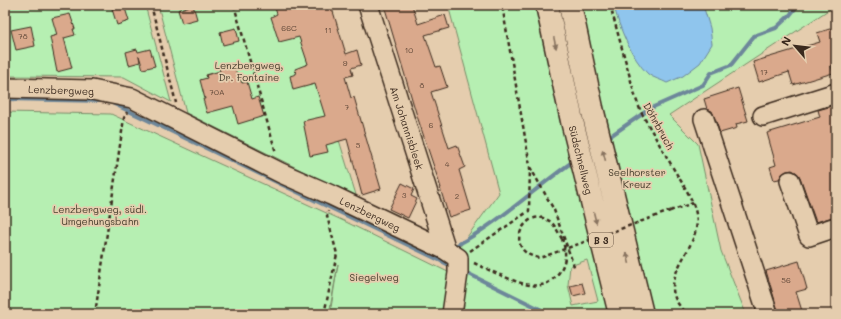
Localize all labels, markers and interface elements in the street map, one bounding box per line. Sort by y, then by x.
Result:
house number: 66C [281,23,297,33]
house number: 11 [324,25,332,35]
north arrow [775,26,815,66]
house number: 78 [18,31,28,41]
text: N [777,34,794,48]
one-way arrow [552,37,558,49]
house number: 10 [405,45,413,55]
park label: Lenzbergweg, Dr. Fontaine [215,58,283,84]
house number: 9 [343,58,348,68]
house number: 17 [760,67,769,77]
house number: 8 [420,80,425,90]
street label: Lenzbergweg [28,82,94,98]
street label: Am Johannisbleek [387,84,427,172]
house number: 70A [210,87,224,97]
street label: Döhrbruch [640,100,678,152]
house number: 7 [345,102,350,112]
house number: 6 [429,120,434,130]
street label: Südschnellweg [566,124,596,196]
house number: 5 [356,140,361,150]
one-way arrow [600,149,606,161]
house number: 4 [445,159,450,169]
park label: Seelhorster Kreuz [608,165,666,191]
house number: 3 [402,190,407,200]
house number: 2 [455,191,459,201]
street label: Lenzbergweg [337,193,403,235]
park label: Lenzbergweg, südl. Umgehungsbahn [53,202,147,228]
one-way arrow [593,212,599,224]
road number: B 3 [589,233,613,247]
one-way arrow [625,252,631,264]
park label: Siegelweg [349,270,399,284]
house number: 56 [781,275,791,285]

